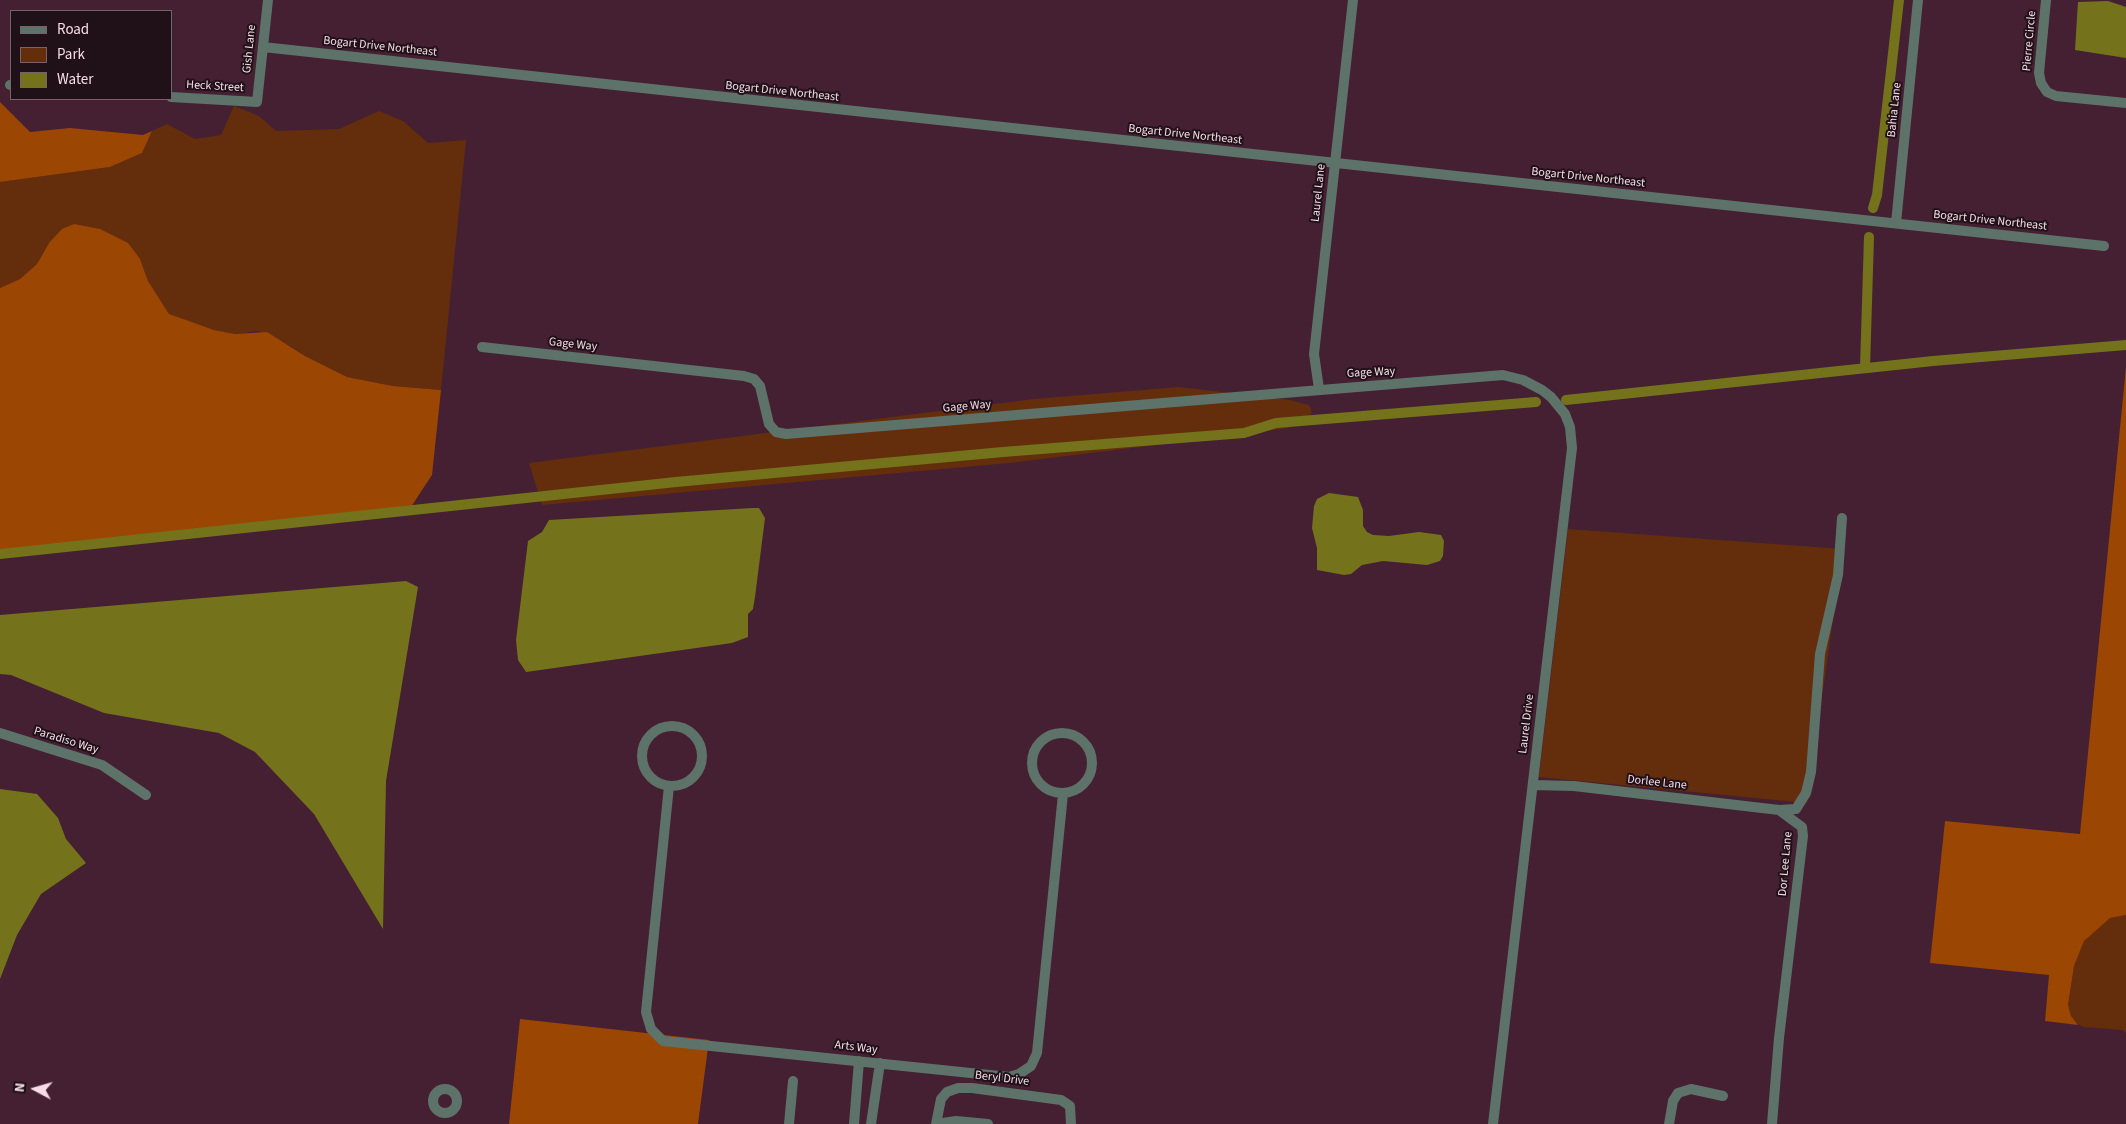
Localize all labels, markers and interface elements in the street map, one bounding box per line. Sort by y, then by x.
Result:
legend [10,10,172,100]
street label: Pierre Circle [2020,10,2040,72]
text: Road [57,19,89,40]
street label: Gish Lane [240,24,260,74]
street label: Bogart Drive Northeast [322,34,438,60]
text: Park [57,44,85,65]
text: Water [57,69,93,90]
street label: Heck Street [186,78,244,96]
street label: Bogart Drive Northeast [724,79,840,105]
street label: Bahia Lane [1885,82,1905,138]
street label: Bogart Drive Northeast [1127,122,1243,148]
street label: Laurel Lane [1309,163,1329,223]
street label: Bogart Drive Northeast [1530,165,1646,191]
street label: Bogart Drive Northeast [1932,208,2048,234]
street label: Gage Way [548,335,598,355]
street label: Gage Way [1346,365,1396,381]
street label: Gage Way [942,398,992,416]
street label: Laurel Drive [1516,693,1538,755]
street label: Paradiso Way [32,724,100,758]
street label: Dorlee Lane [1627,773,1687,793]
street label: Dor Lee Lane [1776,831,1796,897]
street label: Arts Way [834,1038,878,1058]
north arrow [10,1064,60,1114]
street label: Beryl Drive [974,1069,1030,1089]
text: N [10,1082,31,1093]

